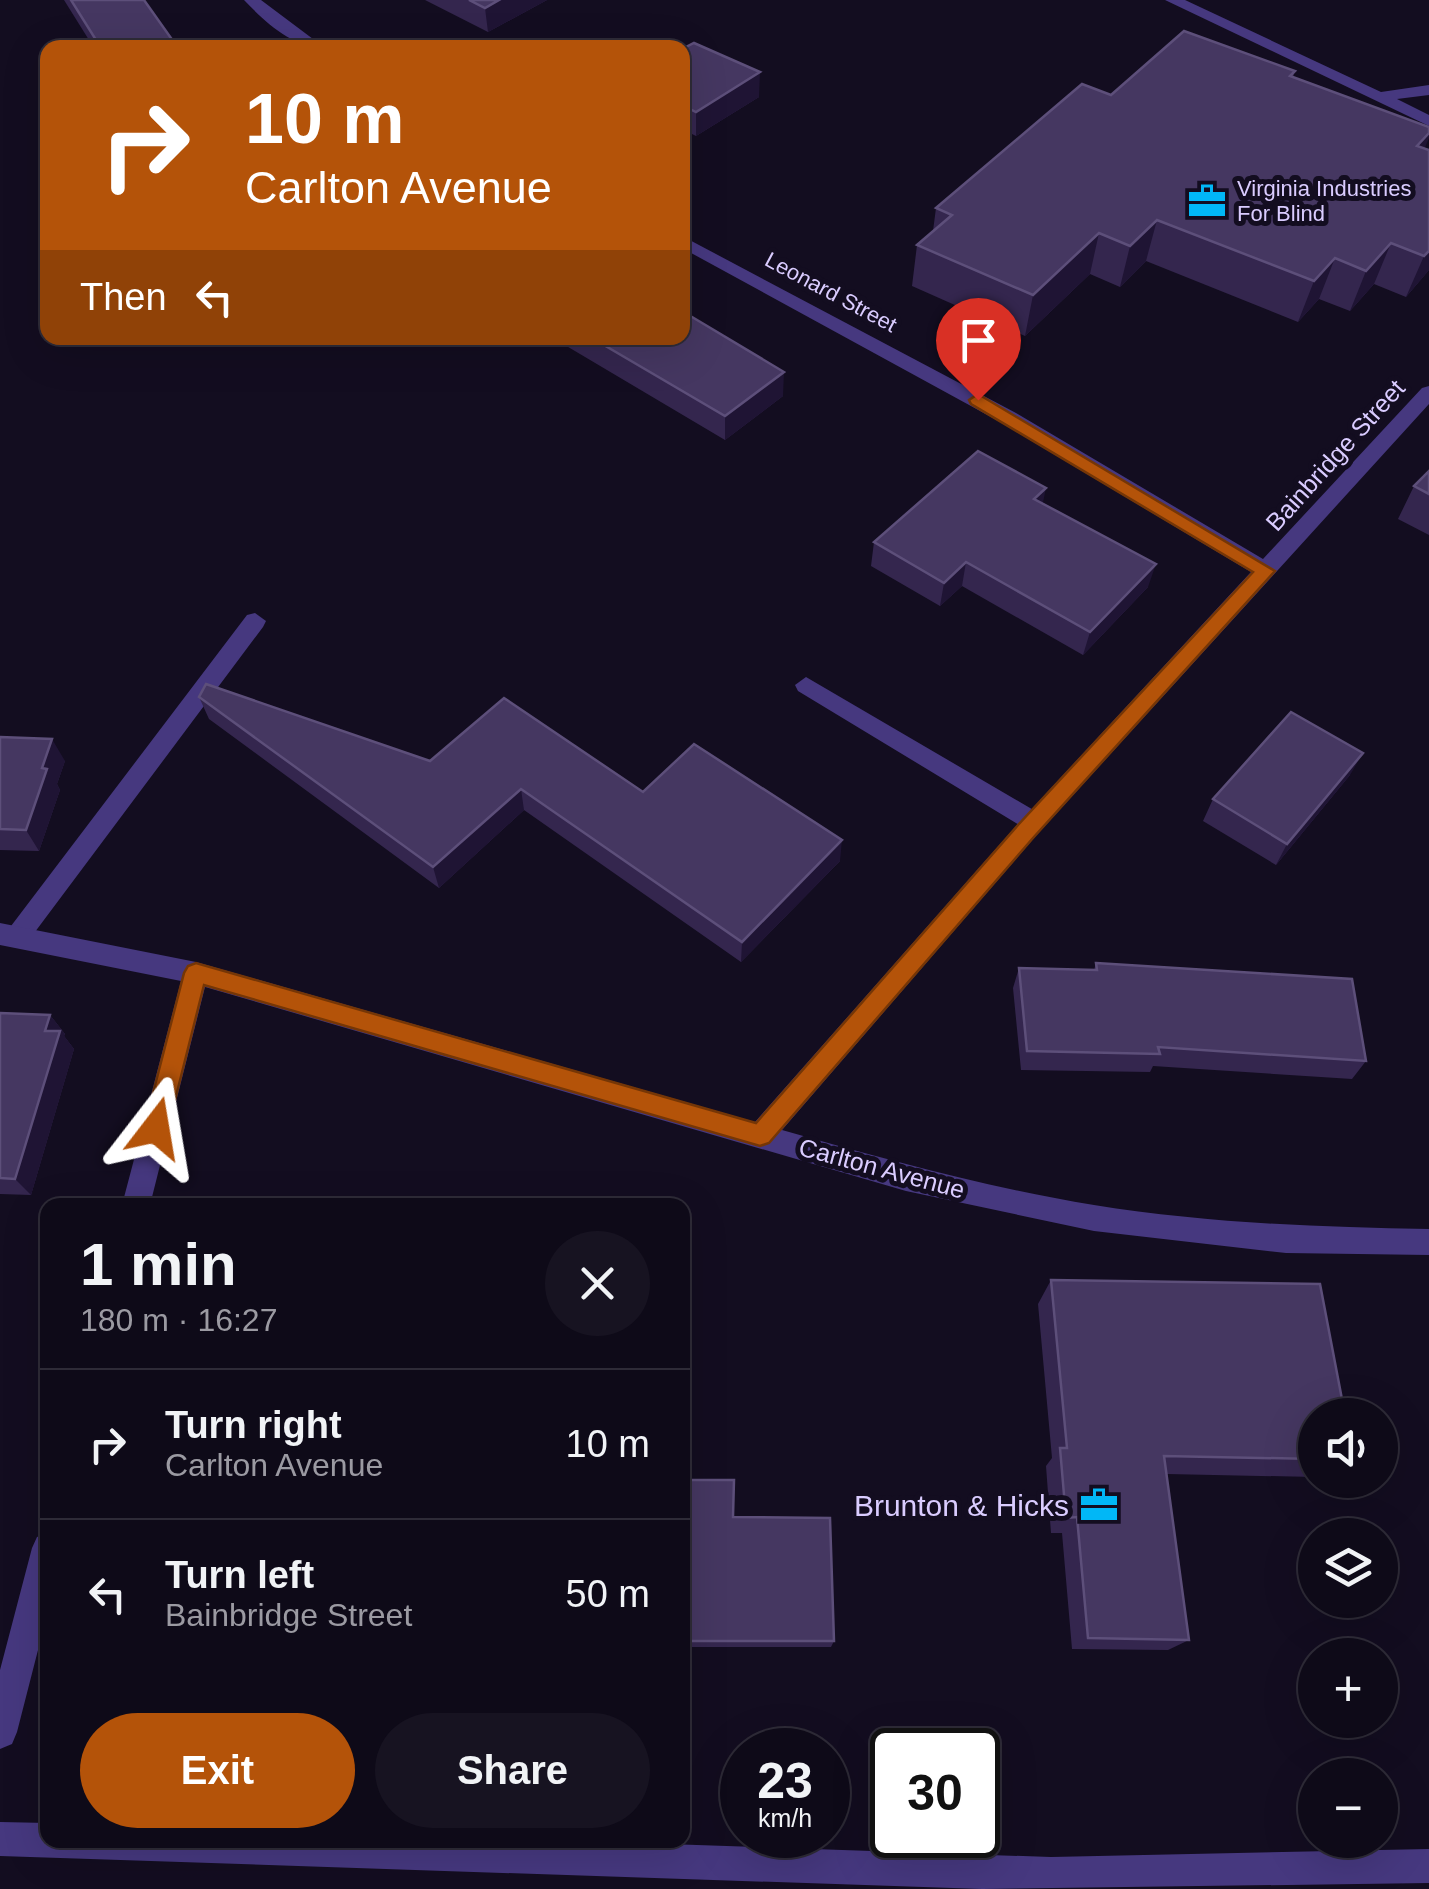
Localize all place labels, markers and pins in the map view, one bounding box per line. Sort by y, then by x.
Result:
place label: Virginia Industries For Blind [1237,176,1411,226]
office icon: Virginia Industries For Blind [1186,180,1228,222]
pin [936,298,1021,401]
office icon: Brunton & Hicks [1078,1484,1120,1526]
place label: Brunton & Hicks [854,1489,1069,1522]

